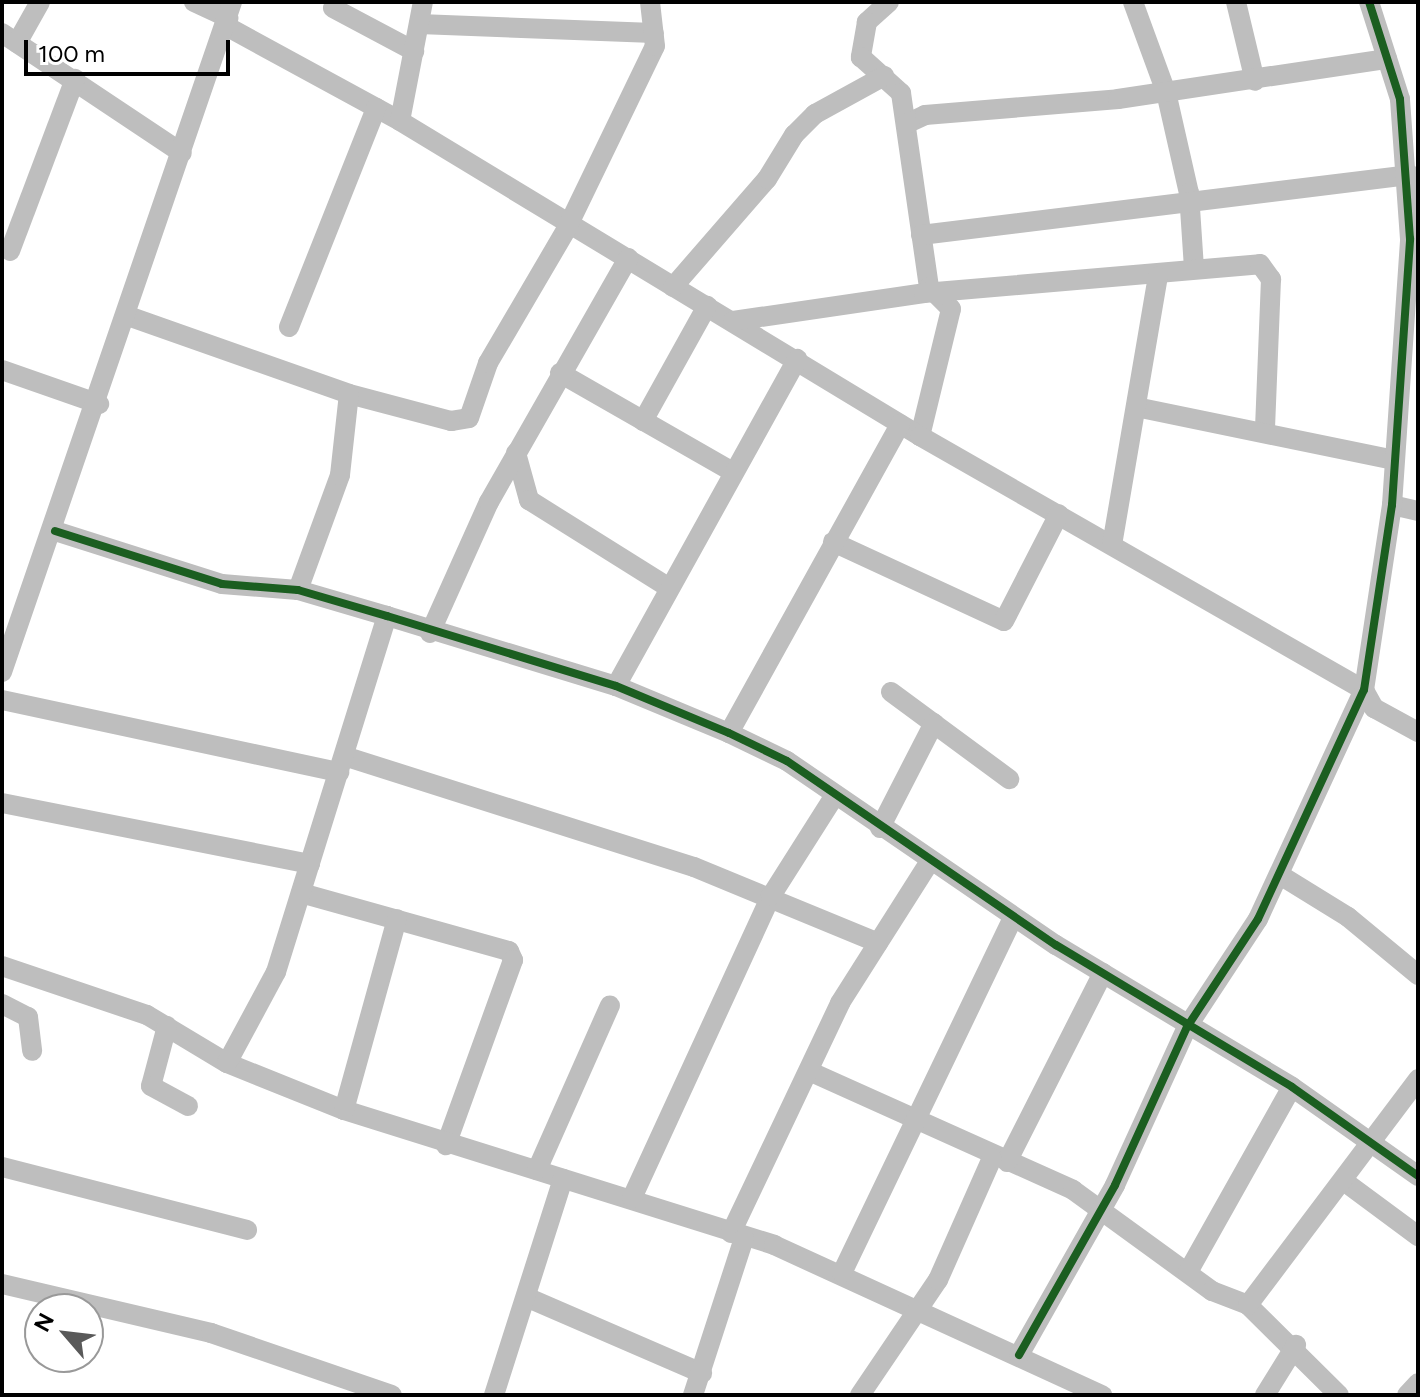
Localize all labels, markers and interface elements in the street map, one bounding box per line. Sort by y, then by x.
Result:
scale bar [28,24,234,74]
text: 100 m [38,39,105,68]
north arrow [24,1293,104,1373]
text: N [28,1309,60,1336]

